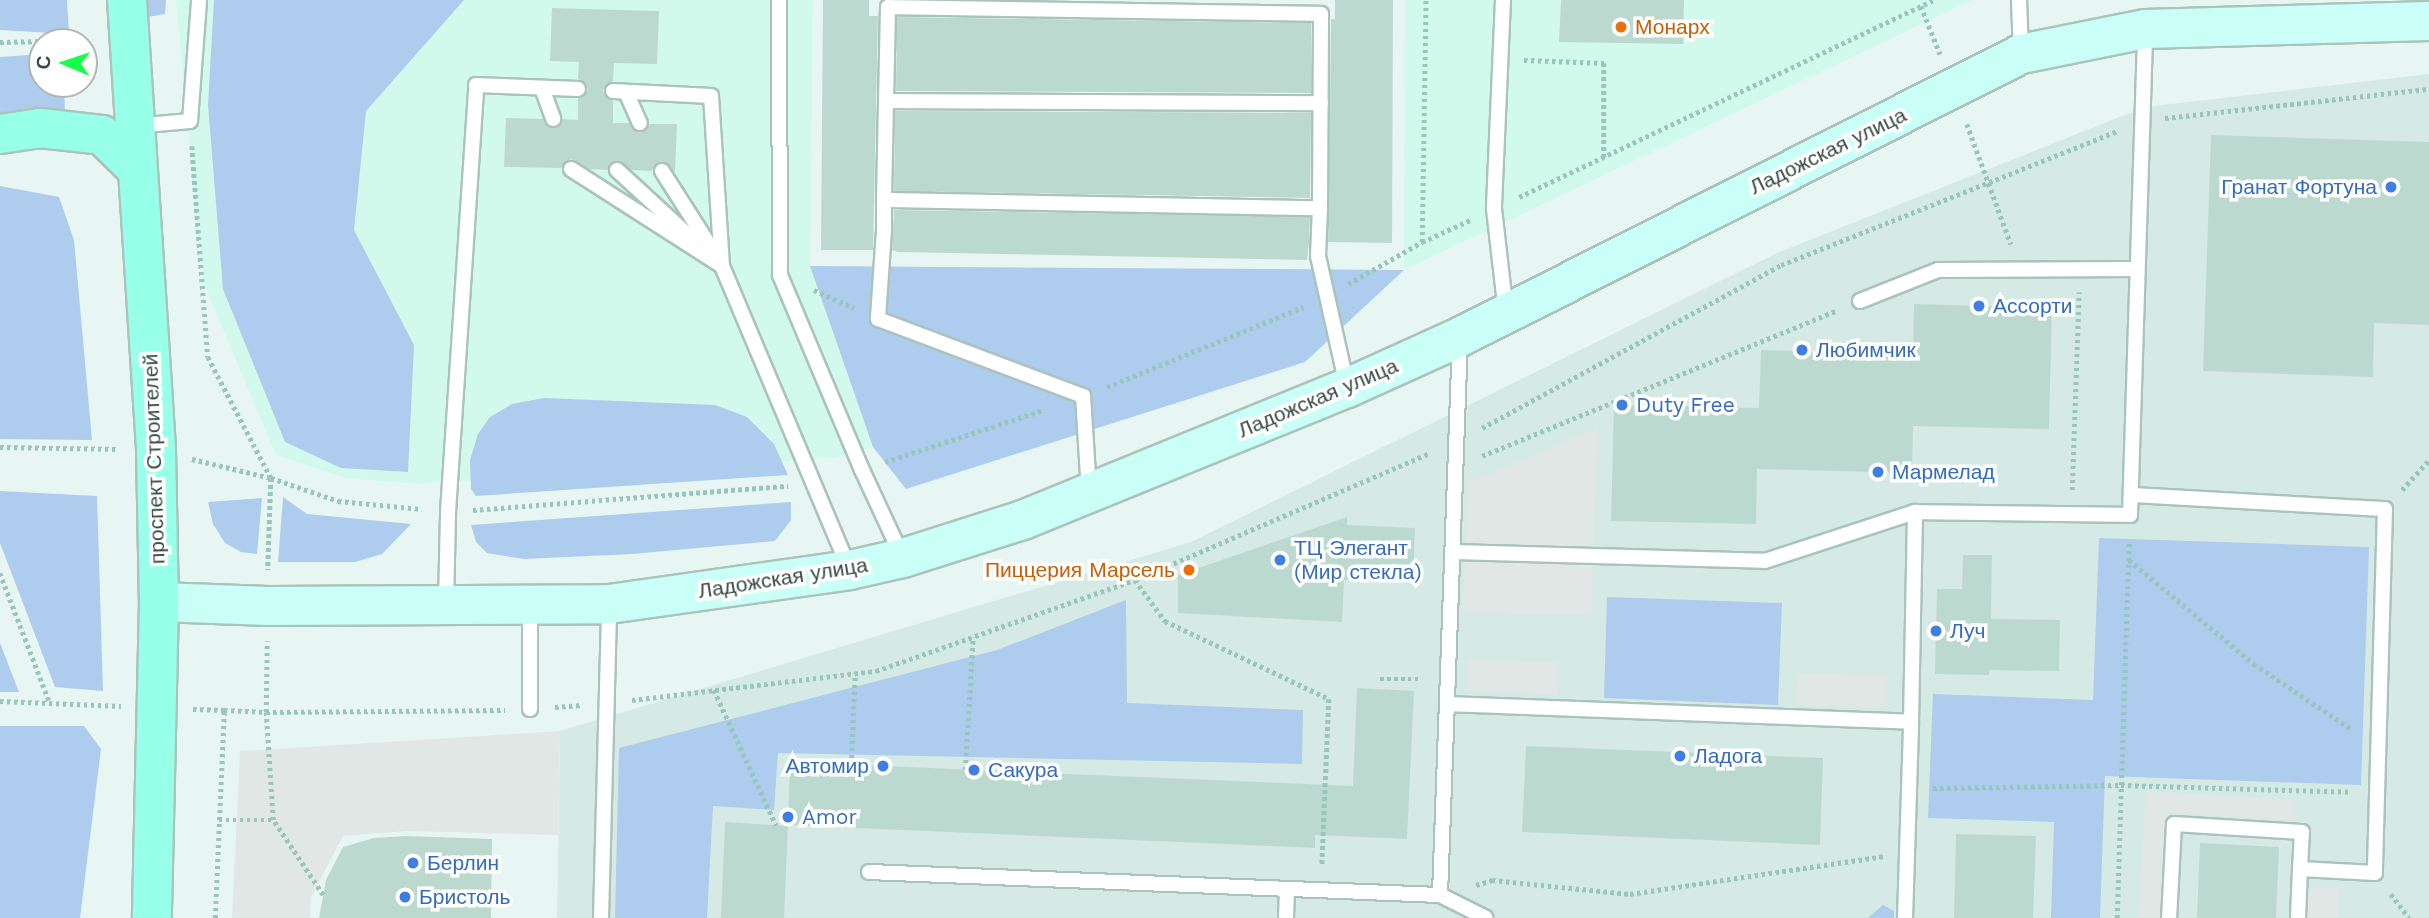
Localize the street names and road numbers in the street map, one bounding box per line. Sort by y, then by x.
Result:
street label: Ладожская улица [1745,102,1911,200]
street label: проспект Строителей [138,353,170,565]
street label: Ладожская улица [1234,353,1402,443]
street label: Ладожская улица [696,552,870,604]

